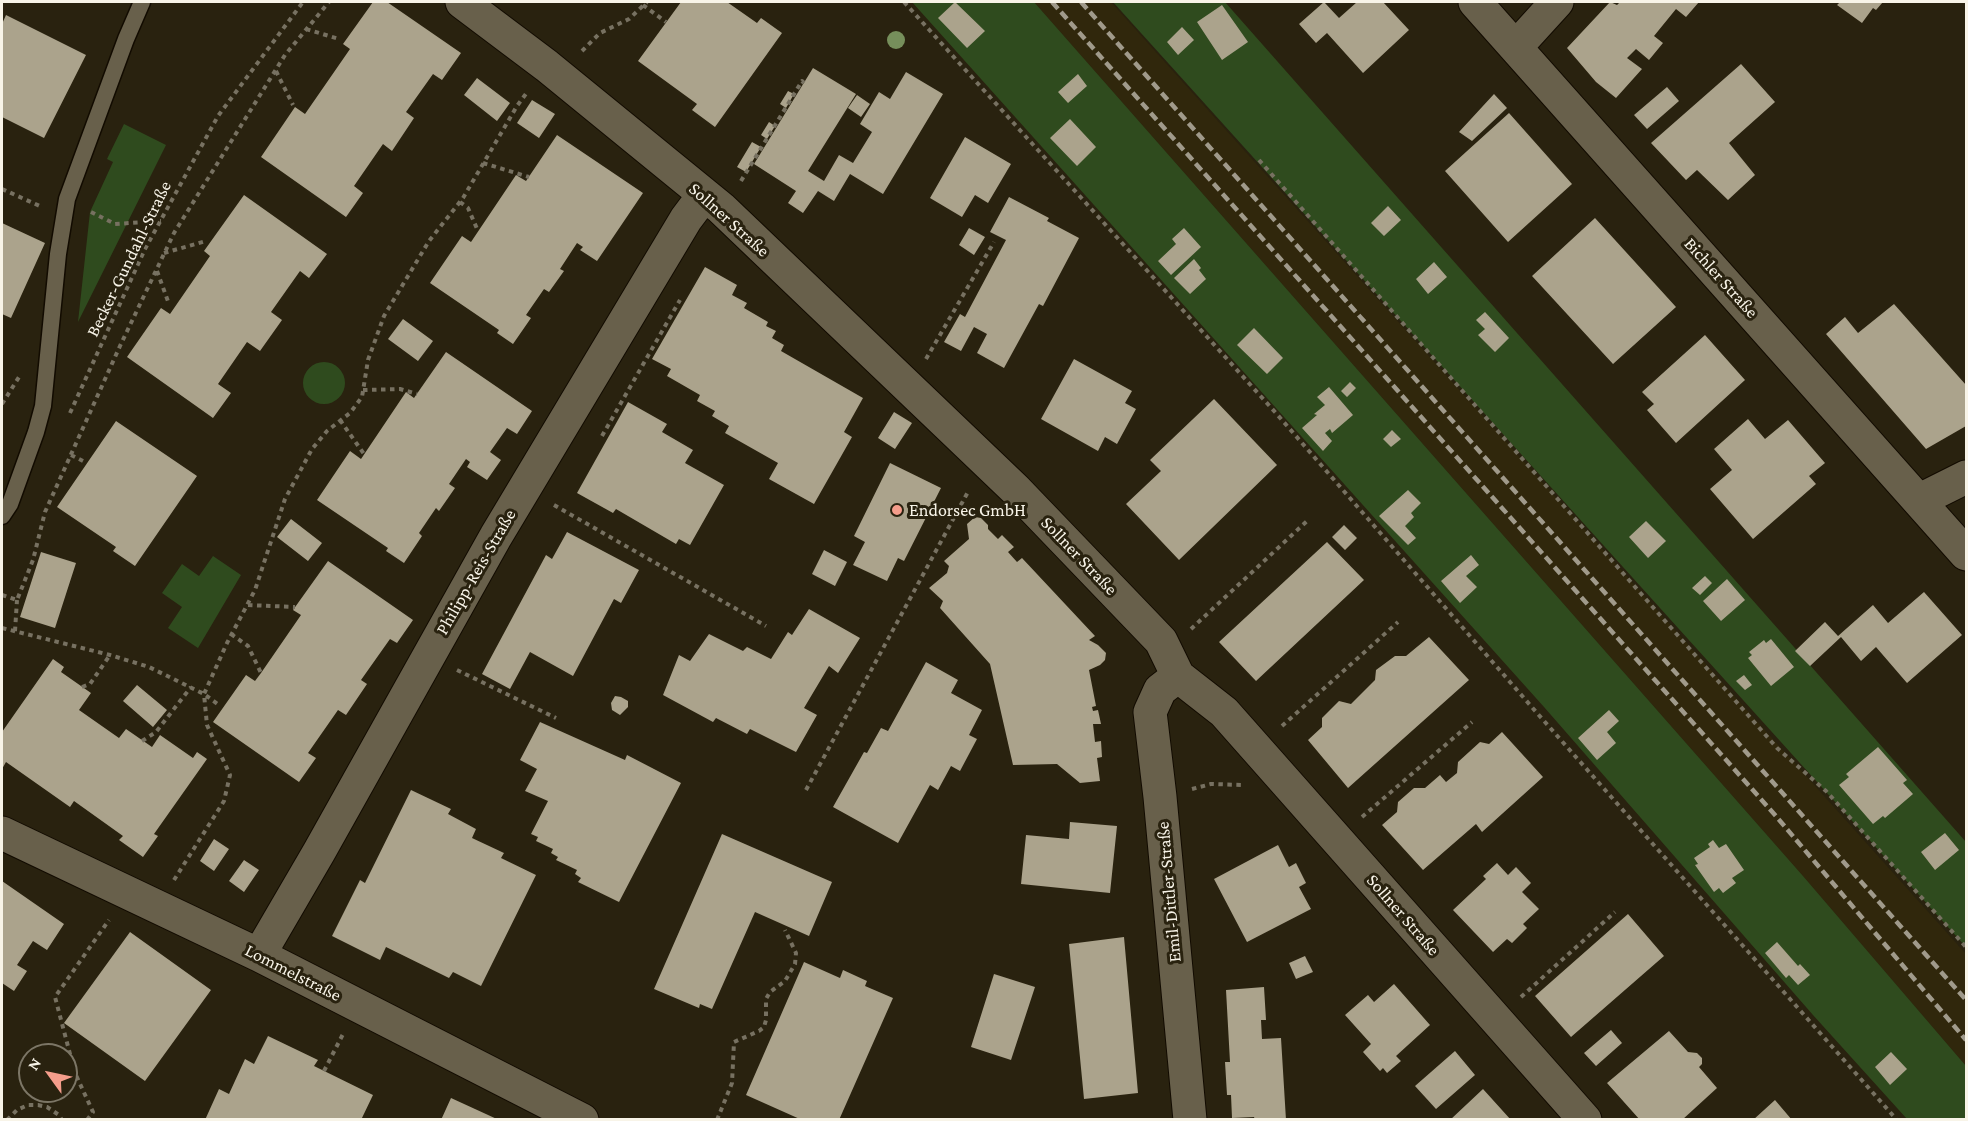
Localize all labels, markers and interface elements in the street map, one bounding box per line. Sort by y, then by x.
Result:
street label: Becker-Gundahl-Straße [82,178,176,340]
street label: Sollner Straße [684,178,774,262]
street label: Bichler Straße [1679,233,1763,323]
place label: Endorsec GmbH [909,499,1026,521]
marker: Endorsec GmbH [890,503,904,517]
street label: Philipp-Reis-Straße [431,505,521,639]
street label: Sollner Straße [1036,512,1122,600]
street label: Emil-Dittler-Straße [1152,821,1186,963]
street label: Sollner Straße [1362,870,1444,960]
street label: Lommelstraße [241,940,345,1006]
north arrow [18,1043,78,1103]
text: N [24,1055,44,1073]

